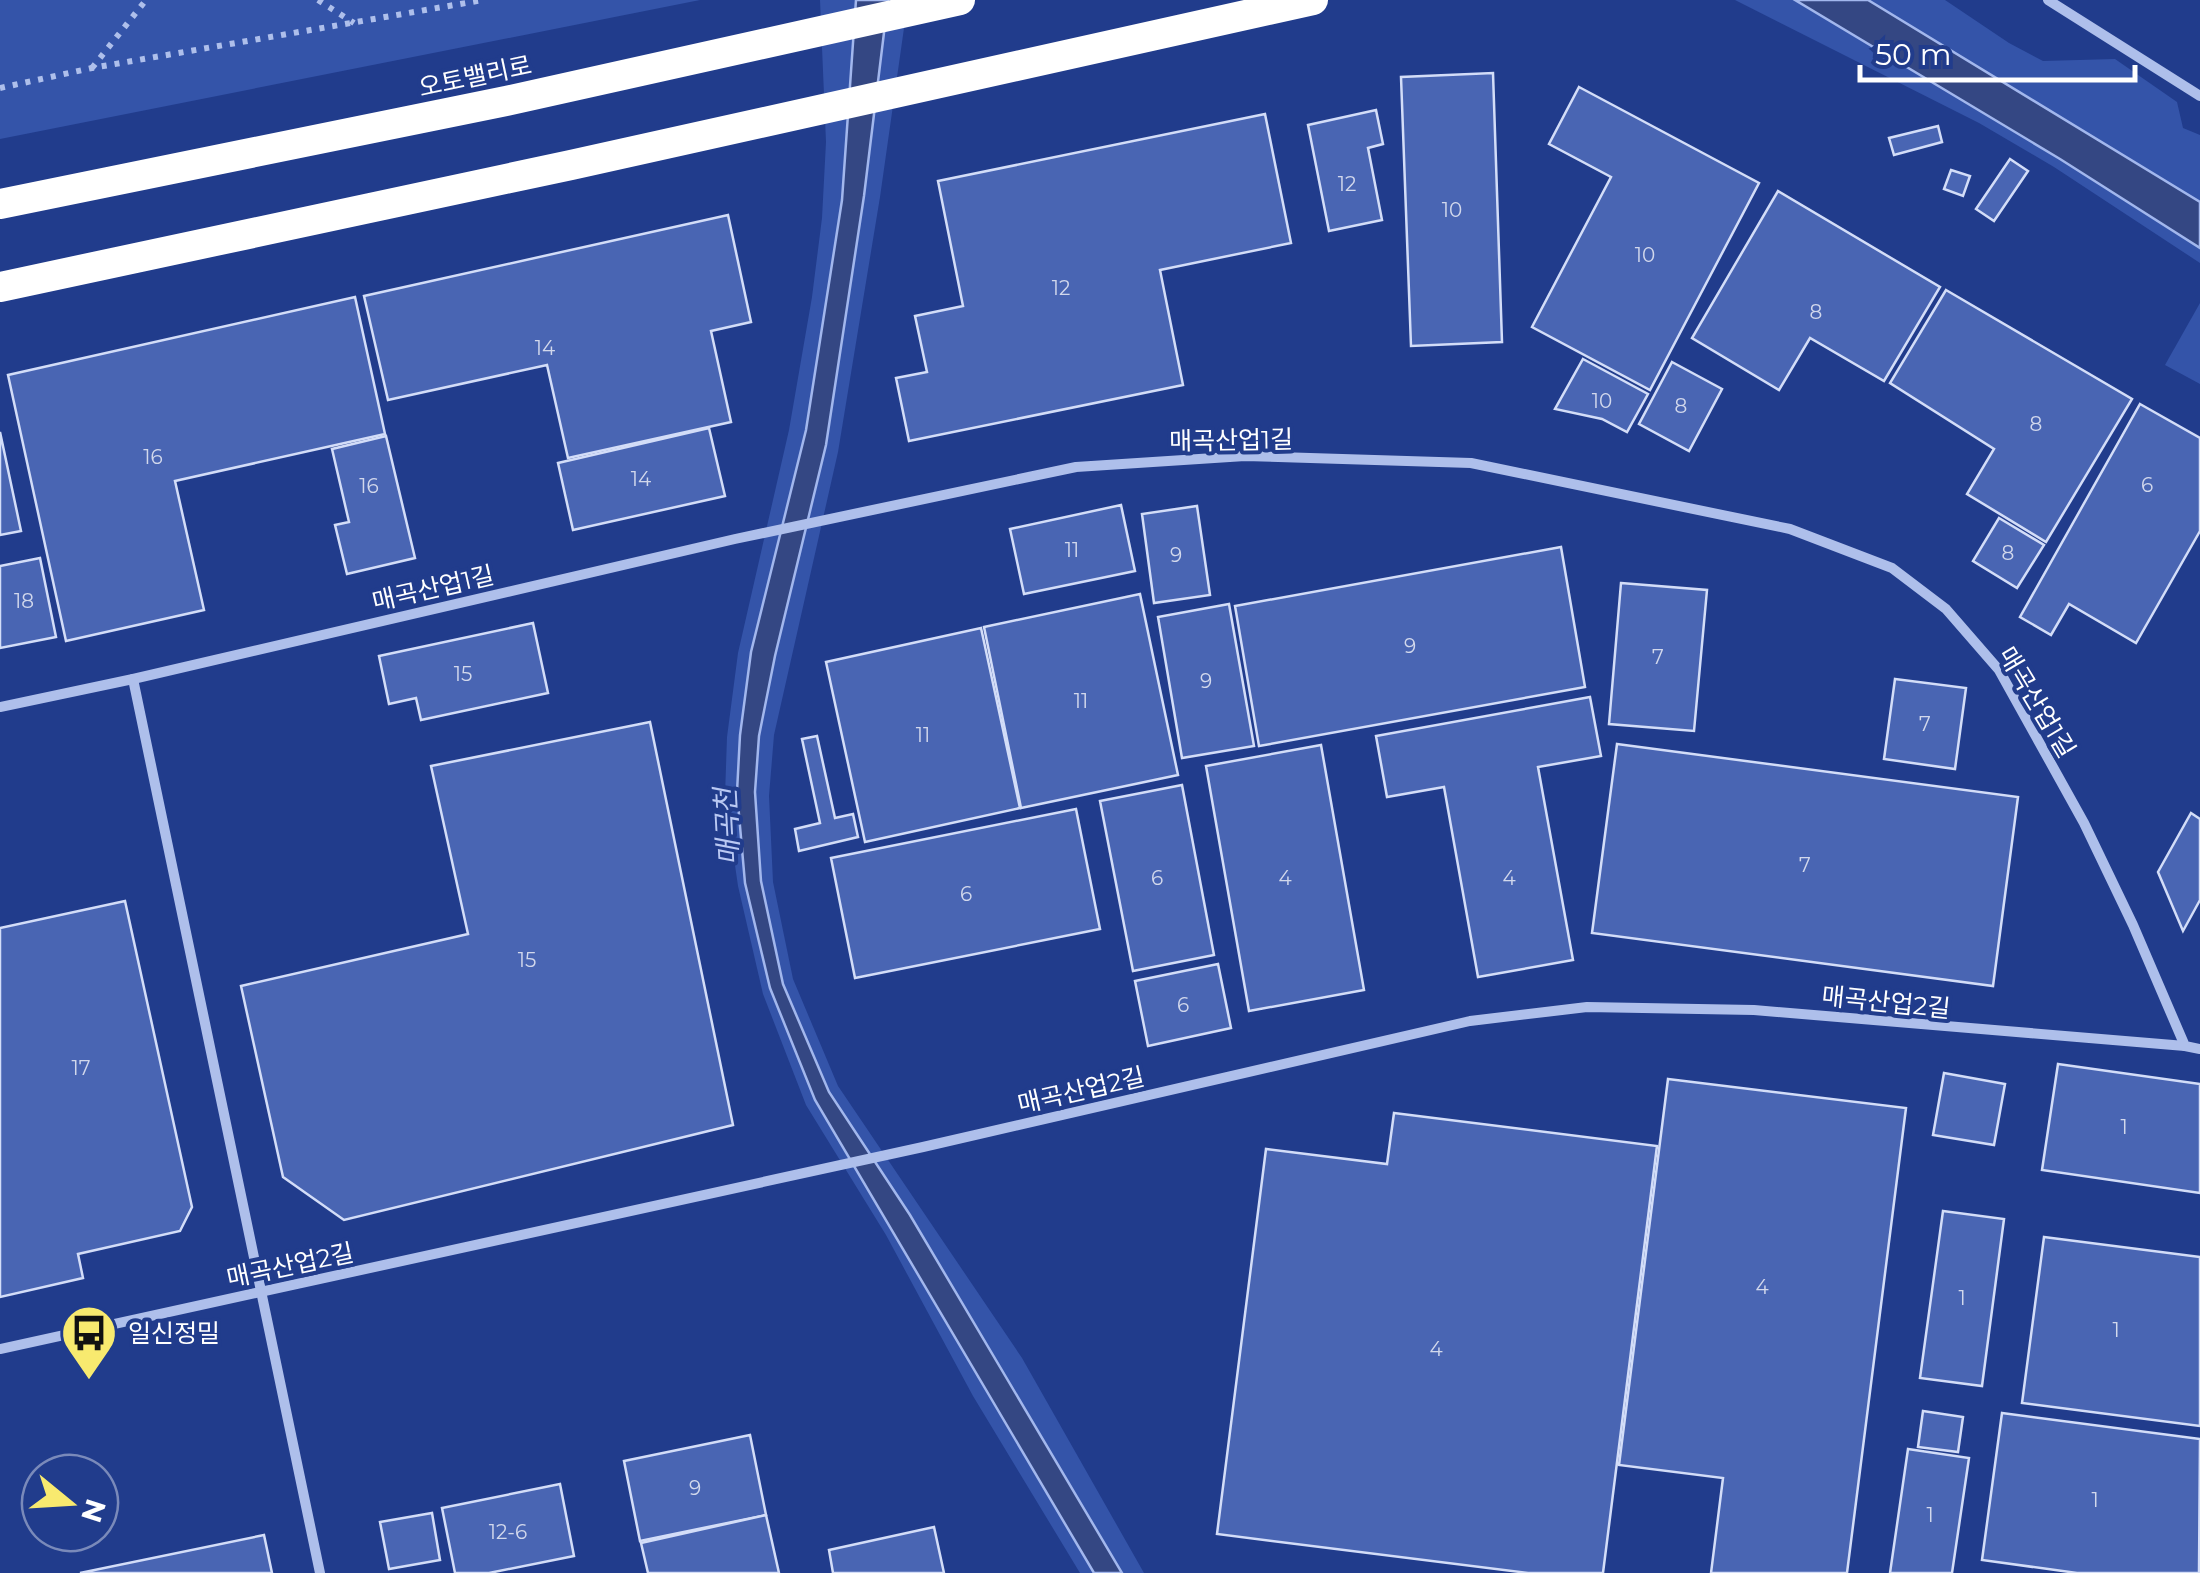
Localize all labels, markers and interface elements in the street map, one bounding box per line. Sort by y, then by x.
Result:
scale bar [1860,20,2135,82]
text: 50 m [1875,36,1952,73]
street label: 오토밸리로 [416,49,534,103]
house number: 12 [1338,172,1356,196]
house number: 10 [1442,198,1462,222]
house number: 10 [1635,243,1655,267]
house number: 12 [1052,276,1070,300]
house number: 8 [1810,300,1822,324]
house number: 14 [535,336,555,360]
house number: 10 [1592,389,1612,413]
house number: 8 [1675,394,1687,418]
house number: 8 [2030,412,2042,436]
street label: 매곡산업1길 [1169,424,1293,456]
house number: 16 [143,445,163,469]
house number: 14 [631,467,651,491]
house number: 6 [2141,473,2153,497]
house number: 16 [359,474,379,498]
house number: 11 [1065,538,1079,562]
house number: 8 [2002,541,2014,565]
house number: 9 [1170,543,1182,567]
street label: 매곡산업1길 [369,559,497,617]
house number: 18 [14,589,34,613]
house number: 9 [1404,634,1416,658]
street label: 매곡산업1길 [1992,641,2082,763]
house number: 7 [1652,645,1664,669]
house number: 15 [454,662,472,686]
house number: 9 [1200,669,1212,693]
house number: 11 [1074,689,1088,713]
house number: 7 [1919,712,1931,736]
house number: 11 [916,723,930,747]
water label: 매곡천 [708,784,746,866]
house number: 7 [1799,853,1811,877]
house number: 6 [1151,866,1163,890]
house number: 4 [1278,866,1292,890]
house number: 4 [1502,866,1516,890]
house number: 6 [960,882,972,906]
house number: 15 [518,948,536,972]
street label: 매곡산업2길 [1820,980,1952,1024]
house number: 6 [1177,993,1189,1017]
house number: 17 [72,1056,91,1080]
street label: 매곡산업2길 [1015,1061,1147,1119]
house number: 1 [2120,1115,2128,1139]
street label: 매곡산업2길 [224,1237,356,1293]
house number: 4 [1755,1275,1769,1299]
house number: 1 [1958,1286,1966,1310]
bus stop icon: 일신정밀 [59,1303,119,1382]
place label: 일신정밀 [128,1318,220,1348]
house number: 1 [2112,1318,2120,1342]
house number: 4 [1429,1337,1443,1361]
north arrow [20,1453,120,1553]
house number: 9 [689,1476,701,1500]
house number: 1 [2091,1488,2099,1512]
text: N [74,1495,113,1527]
house number: 1 [1926,1503,1934,1527]
house number: 12-6 [489,1520,527,1544]

